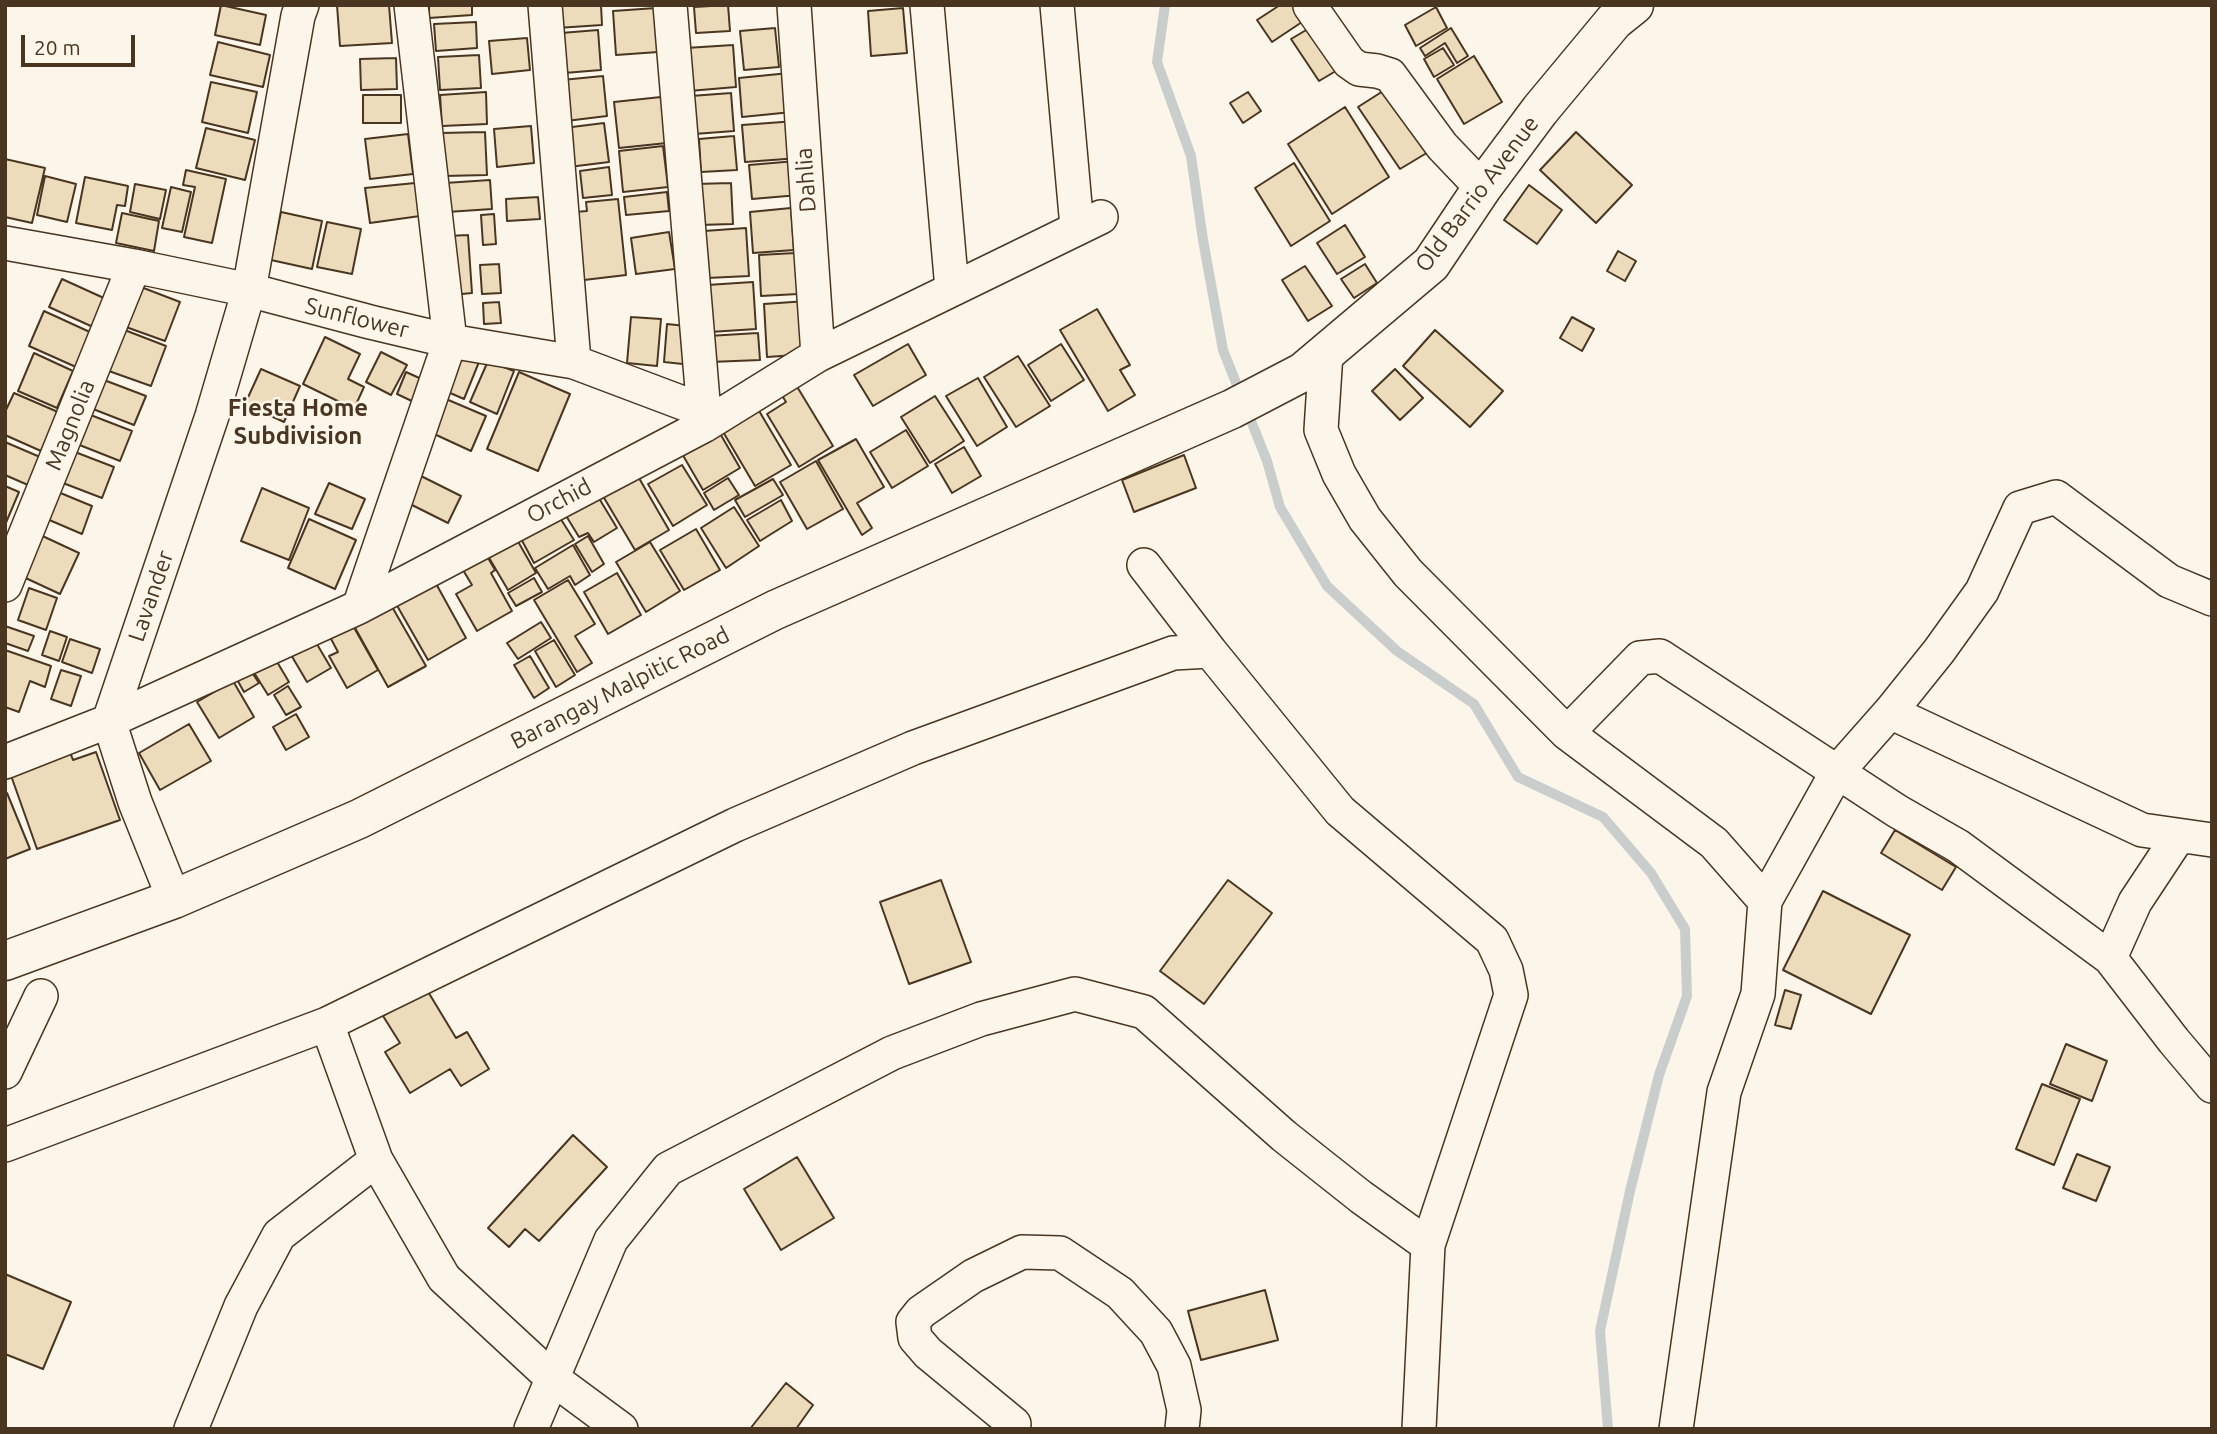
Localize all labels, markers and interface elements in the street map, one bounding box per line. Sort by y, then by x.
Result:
scale bar [24,21,138,65]
text: 20 m [34,35,81,59]
street label: Old Barrio Avenue [1409,111,1545,277]
street label: Dahlia [790,147,822,213]
street label: Sunflower [302,292,412,344]
street label: Magnolia [39,376,101,474]
district label: Fiesta Home Subdivision [228,394,368,450]
street label: Orchid [522,473,596,529]
street label: Lavander [123,547,179,645]
street label: Barangay Malpitic Road [506,621,734,755]

